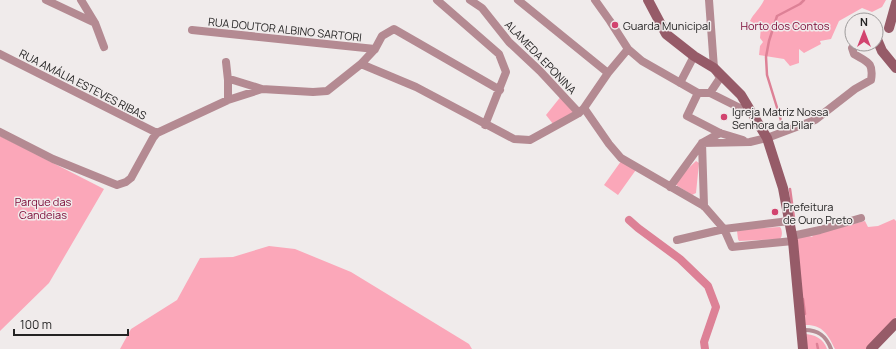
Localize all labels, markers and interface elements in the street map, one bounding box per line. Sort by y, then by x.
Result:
north arrow [844,12,884,52]
street label: RUA DOUTOR ALBINO SARTORI [207,13,363,45]
text: N [860,14,868,29]
street label: ALAMEDA EPONINA [502,17,580,97]
place label: Guarda Municipal [623,18,711,33]
park label: Horto dos Contos [740,18,830,33]
marker: Guarda Municipal [610,20,620,30]
street label: RUA AMÁLIA ESTEVES RIBAS [17,45,149,123]
place label: Igreja Matriz Nossa Senhora da Pilar [732,104,828,132]
marker: Igreja Matriz Nossa Senhora da Pilar [719,112,729,122]
park label: Parque das Candeias [15,194,71,222]
place label: Prefeitura de Ouro Preto [783,199,853,227]
marker: Prefeitura de Ouro Preto [770,207,780,217]
scale bar [14,311,128,337]
text: 100 m [20,316,52,333]

